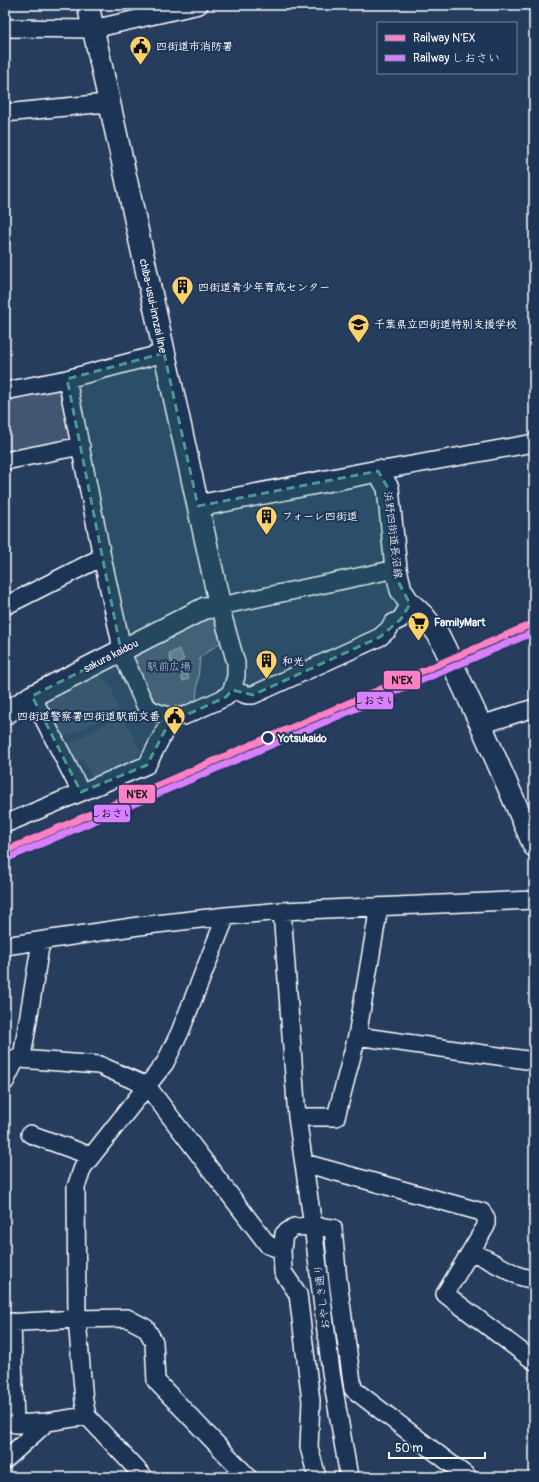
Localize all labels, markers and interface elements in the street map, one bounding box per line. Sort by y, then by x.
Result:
legend [377,22,517,74]
text: Railway N'EX [413,31,476,46]
public building icon: 四街道市消防署 [127,33,153,66]
place label: 四街道市消防署 [156,40,233,53]
text: Railway しおさい [413,51,500,66]
street label: chiba-usui-innzai line [137,258,169,355]
building icon: 四街道青少年育成センター [169,274,195,307]
place label: 四街道青少年育成センター [198,281,330,294]
school or university icon: 千葉県立四街道特別支援学校 [346,311,372,344]
place label: 千葉県立四街道特別支援学校 [374,318,517,331]
street label: 浜野四街道長沼線 [381,491,405,579]
building icon: フォーレ四街道 [253,503,279,536]
place label: フォーレ四街道 [282,510,358,523]
supermarket icon: FamilyMart [406,609,432,642]
place label: FamilyMart [434,616,486,629]
street label: sakura kaidou [81,637,141,675]
building icon: 和光 [253,648,279,681]
place label: 和光 [282,655,304,668]
park label: 駅前広場 [147,660,191,673]
line badge: N'EX [383,670,421,690]
text: N'EX [391,674,413,687]
line badge: しおさい [356,691,394,710]
text: しおさい [353,694,397,707]
public building icon: 四街道警察署四街道駅前交番 [162,703,188,736]
place label: 四街道警察署四街道駅前交番 [17,710,160,723]
marker: Yotsukaido [261,731,275,745]
place label: Yotsukaido [277,732,327,745]
line badge: N'EX [118,784,156,804]
text: N'EX [126,788,148,801]
line badge: しおさい [93,804,131,823]
text: しおさい [90,807,134,820]
street label: おやしき通り [312,1263,332,1331]
scale bar [389,1434,485,1460]
text: 50 m [395,1441,423,1456]

